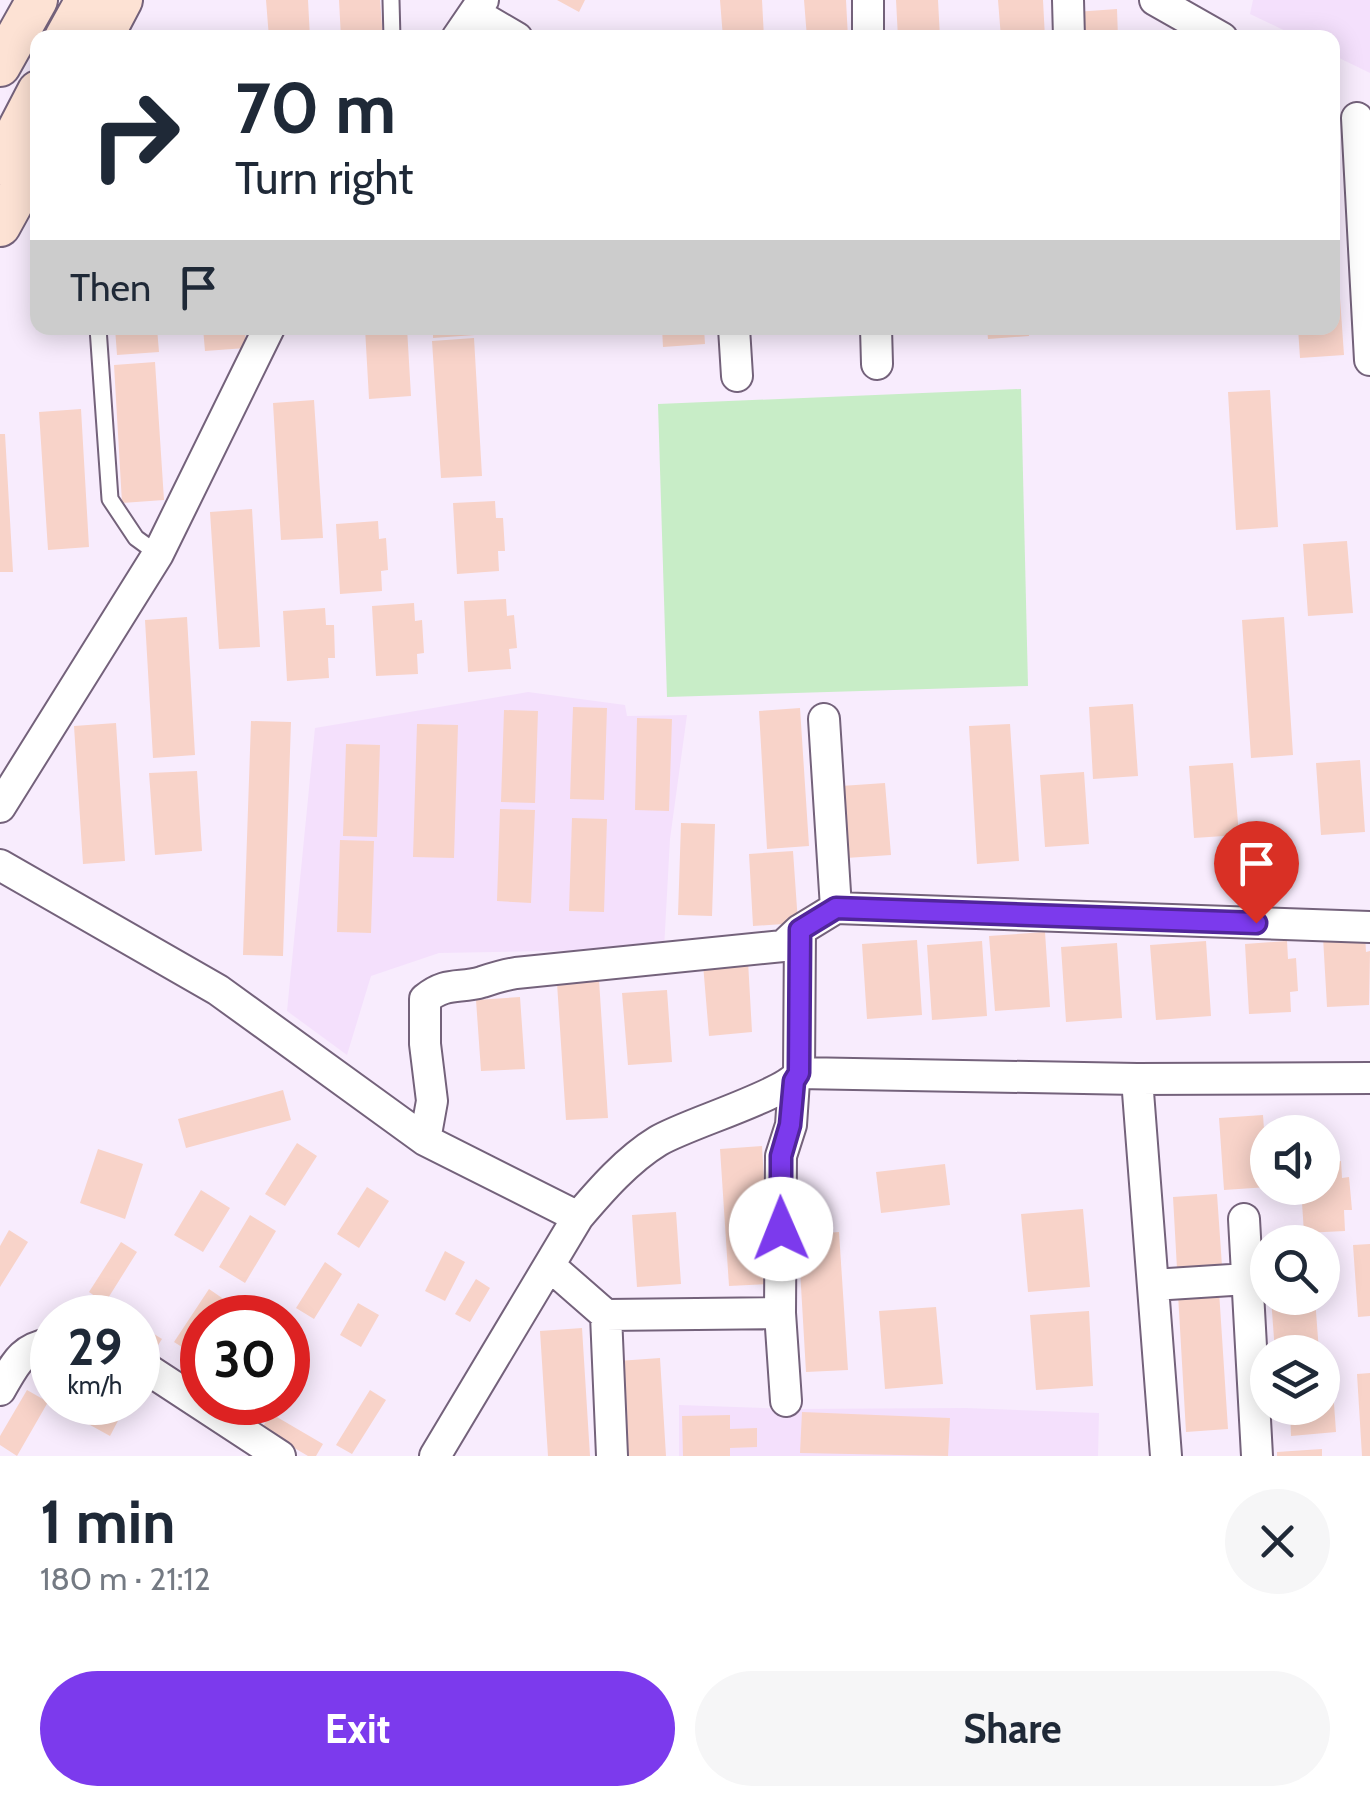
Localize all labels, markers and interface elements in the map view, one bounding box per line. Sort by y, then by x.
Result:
text: 70 m [235,65,396,151]
icon: right [70,70,200,200]
text: Turn right [235,151,414,205]
icon: arrive [171,260,226,315]
text: Then [70,264,151,311]
pin [1214,821,1299,924]
icon: arrive [1229,836,1284,891]
map controls [1250,1115,1340,1425]
button: sound [1250,1115,1340,1205]
position arrow [729,1177,833,1281]
button: search [1250,1225,1340,1315]
speed limit sign: 30 [180,1295,310,1425]
text: 29 [68,1317,122,1378]
button: layers [1250,1335,1340,1425]
text: km/h [68,1370,122,1400]
text: 1 min [40,1485,175,1558]
button: close [1225,1489,1330,1594]
text: 180 m · 21:12 [40,1559,211,1598]
button: Exit [40,1671,675,1786]
button: Share [695,1671,1330,1786]

